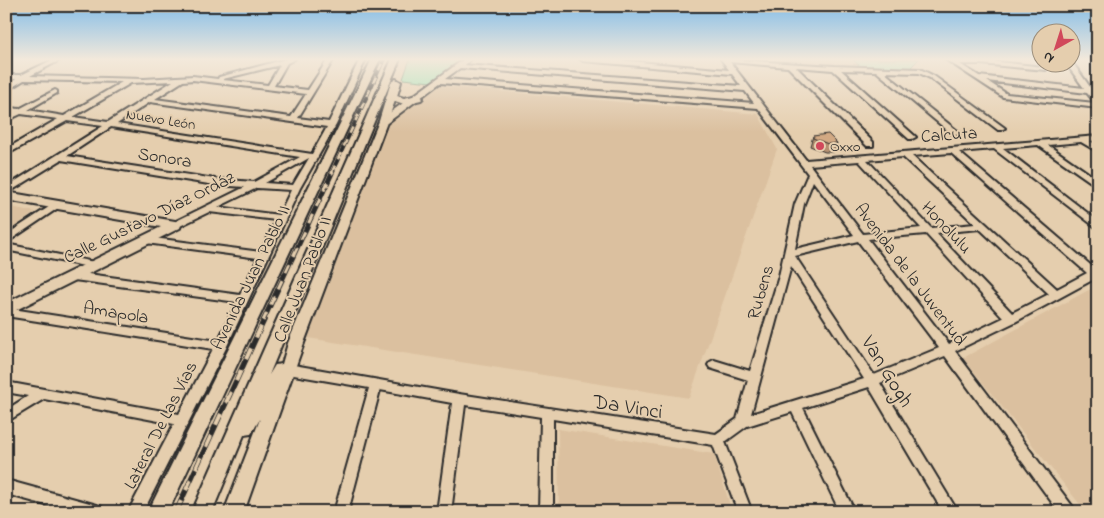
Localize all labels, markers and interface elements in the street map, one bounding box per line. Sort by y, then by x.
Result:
north arrow [1032,22,1082,72]
text: N [1038,46,1059,68]
street label: Nuevo León [124,104,197,136]
street label: Calcuta [920,121,978,151]
place label: Oxxo [830,136,861,158]
marker: Oxxo [814,140,826,152]
street label: Sonora [136,142,194,176]
street label: Calle Gustavo Díaz Ordáz [60,166,240,272]
street label: Honolulu [914,196,977,261]
street label: Avenida de la Juventud [847,198,972,352]
street label: Avenida Juan Pablo II [205,201,298,355]
street label: Calle Juan Pablo II [268,213,340,347]
street label: Rubens [742,262,782,323]
street label: Amapola [81,296,150,332]
street label: Van Gogh [850,330,920,415]
street label: Lateral De Las Vías [118,357,205,494]
street label: Da Vinci [590,388,665,428]

